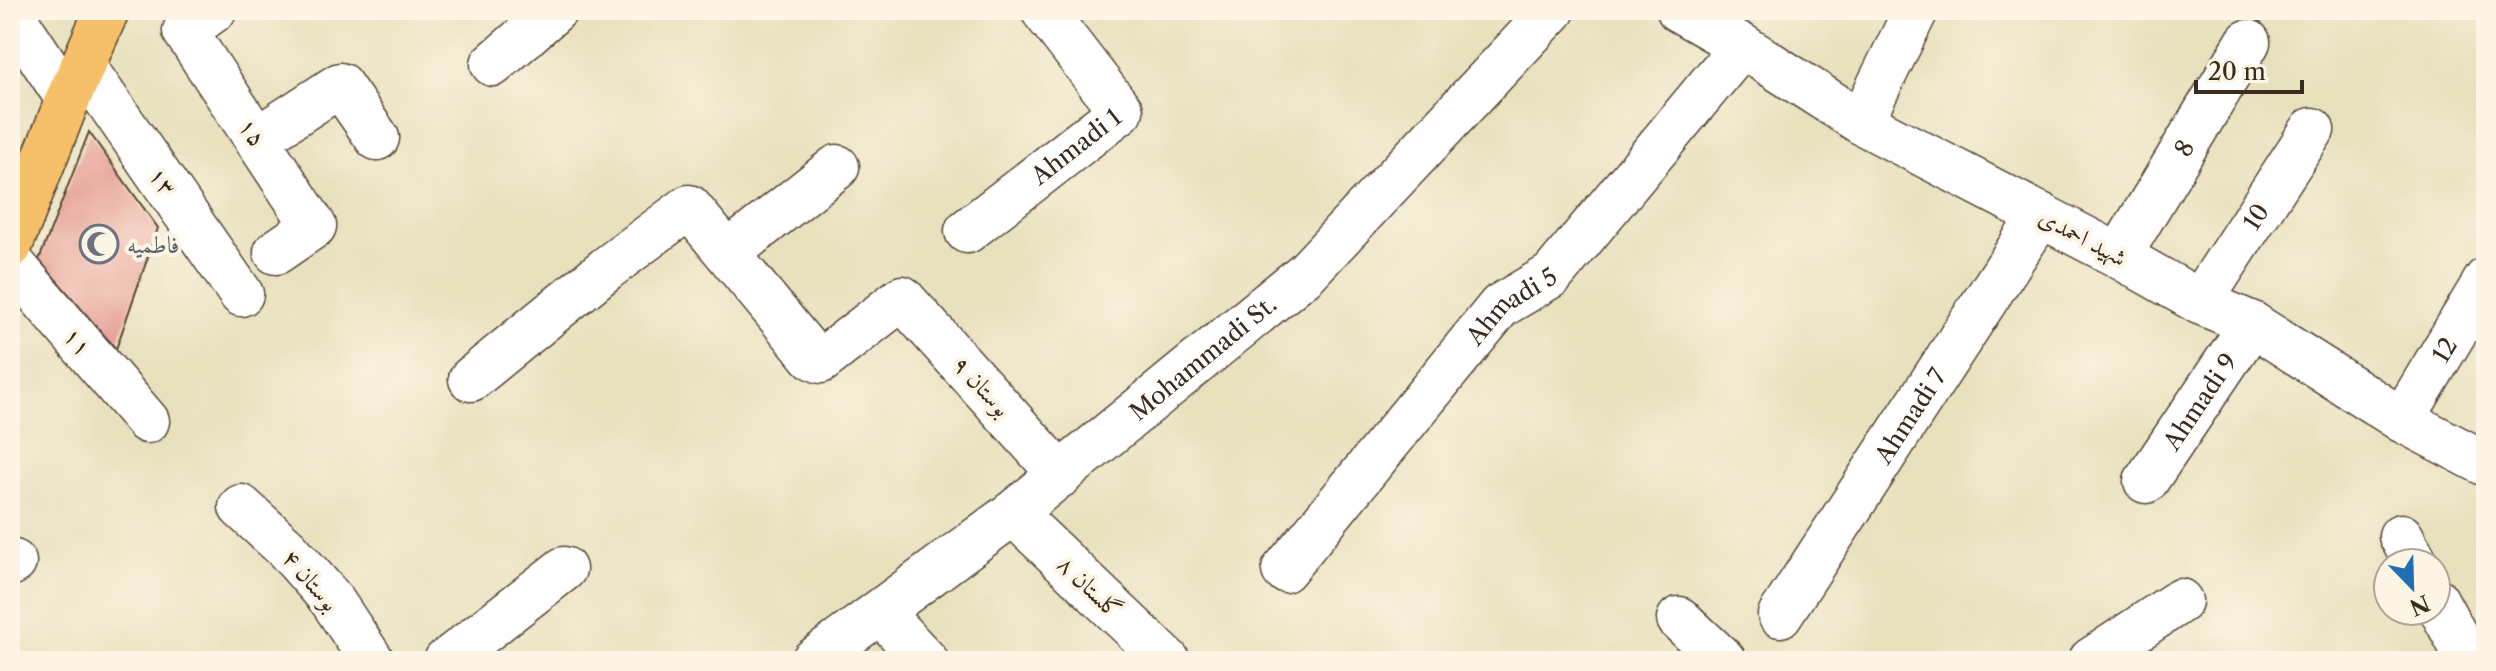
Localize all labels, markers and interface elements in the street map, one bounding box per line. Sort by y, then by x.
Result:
scale bar [2196,44,2302,94]
text: 20 m [2208,57,2266,86]
street label: Ahmadi 1 [1024,102,1127,191]
street label: ۱۵ [233,112,273,152]
street label: 8 [2168,135,2200,162]
street label: ۱۳ [143,161,183,201]
street label: 10 [2237,198,2275,235]
street label: شهید احمدی [2034,202,2132,273]
mosque icon: فاطمیه [78,223,120,265]
place label: فاطمیه [127,230,179,259]
street label: Ahmadi 5 [1459,261,1562,351]
street label: Mohammadi St. [1123,289,1282,426]
street label: ۱۱ [58,321,98,361]
street label: 12 [2426,332,2463,367]
street label: Ahmadi 9 [2156,348,2243,456]
street label: بوستان ۹ [946,350,1017,423]
street label: Ahmadi 7 [1868,362,1952,470]
street label: بوستان ۴ [276,543,345,618]
north arrow [2372,547,2452,627]
street label: گلستان ۸ [1052,550,1128,624]
text: N [2406,589,2434,621]

